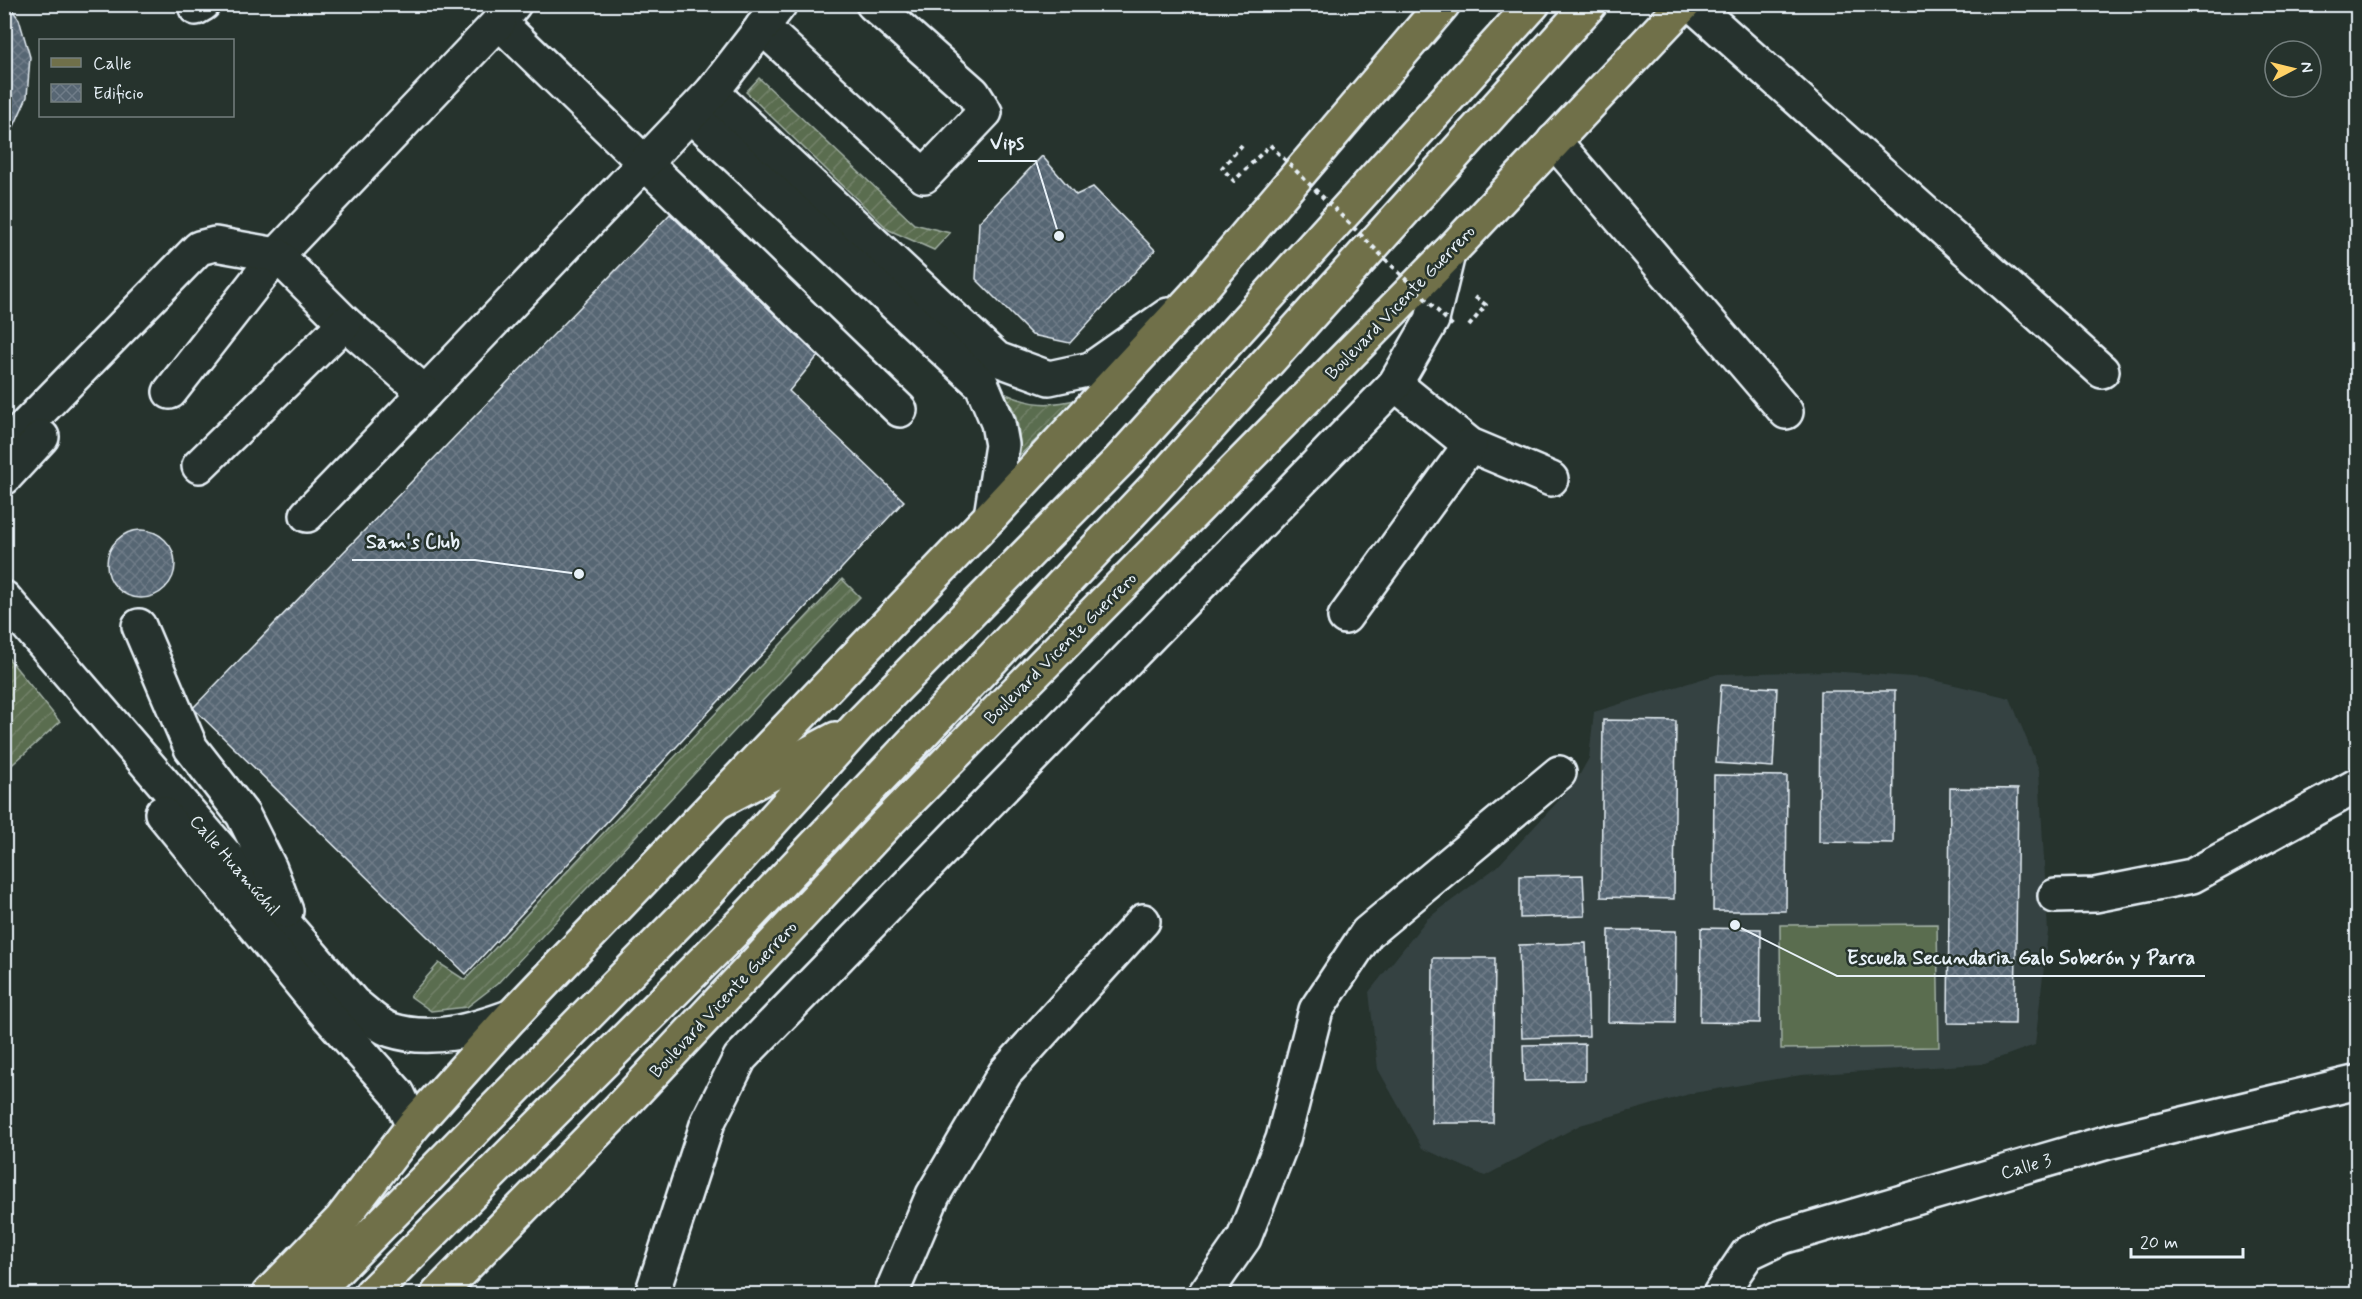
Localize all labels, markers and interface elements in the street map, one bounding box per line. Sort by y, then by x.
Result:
legend [39,39,234,117]
north arrow [2263,39,2323,99]
text: Calle [93,52,132,76]
text: N [2295,61,2317,74]
text: Edificio [93,82,144,106]
callout: Vips [978,123,1036,161]
text: Vips [990,130,1024,157]
street label: Boulevard Vicente Guerrero [1320,220,1481,385]
callout: Sam's Club [352,522,475,560]
text: Sam's Club [366,529,460,556]
street label: Boulevard Vicente Guerrero [979,567,1142,730]
street label: Calle Huamúchil [184,810,285,921]
street label: Boulevard Vicente Guerrero [645,916,803,1083]
callout: Escuela Secundaria Galo Soberón y Parra [1837,938,2205,976]
text: Escuela Secundaria Galo Soberón y Parra [1847,945,2195,972]
street label: Calle 3 [1998,1148,2054,1186]
scale bar [2131,1221,2244,1259]
text: 20 m [2140,1231,2178,1255]

